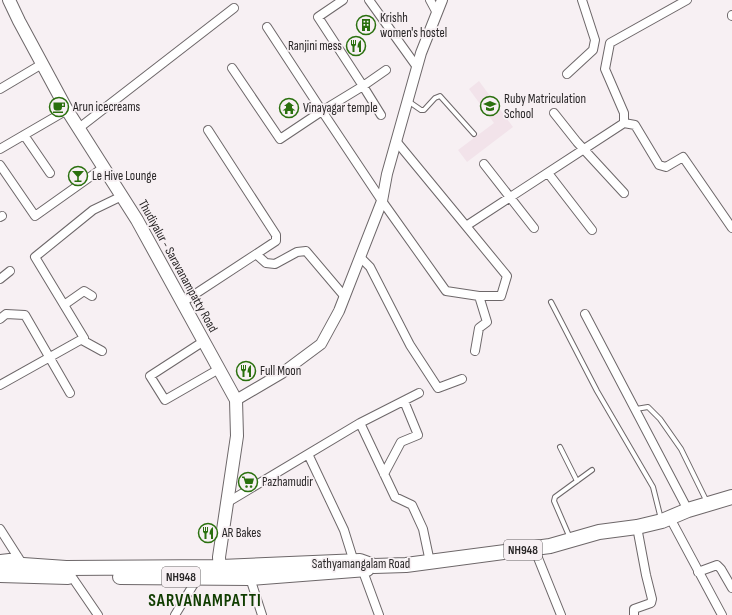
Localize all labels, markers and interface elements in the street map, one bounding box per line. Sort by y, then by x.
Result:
place label: Krishh women's hostel [380,10,447,41]
building icon: Krishh women's hostel [355,14,377,36]
restaurant icon: Ranjini mess [345,35,367,57]
place label: Ranjini mess [288,38,342,54]
place label: Ruby Matriculation School [504,91,586,122]
school or university icon: Ruby Matriculation School [479,95,501,117]
cafe icon: Arun icecreams [48,96,70,118]
temple icon: Vinayagar temple [278,97,300,119]
place label: Arun icecreams [72,99,141,115]
place label: Vinayagar temple [303,100,378,116]
bar icon: Le Hive Lounge [67,165,89,187]
place label: Le Hive Lounge [92,168,157,184]
street label: Thudiyalur - Saravanampatty Road [135,197,221,335]
restaurant icon: Full Moon [235,360,257,382]
place label: Full Moon [260,363,301,379]
supermarket icon: Pazhamudir [237,471,259,493]
place label: Pazhamudir [262,474,313,490]
restaurant icon: AR Bakes [197,522,219,544]
place label: AR Bakes [221,525,261,541]
road number: NH948 [504,540,542,560]
street label: Sathyamangalam Road [312,556,410,572]
road number: NH948 [162,567,200,587]
district label: SARVANAMPATTI [148,591,262,611]

